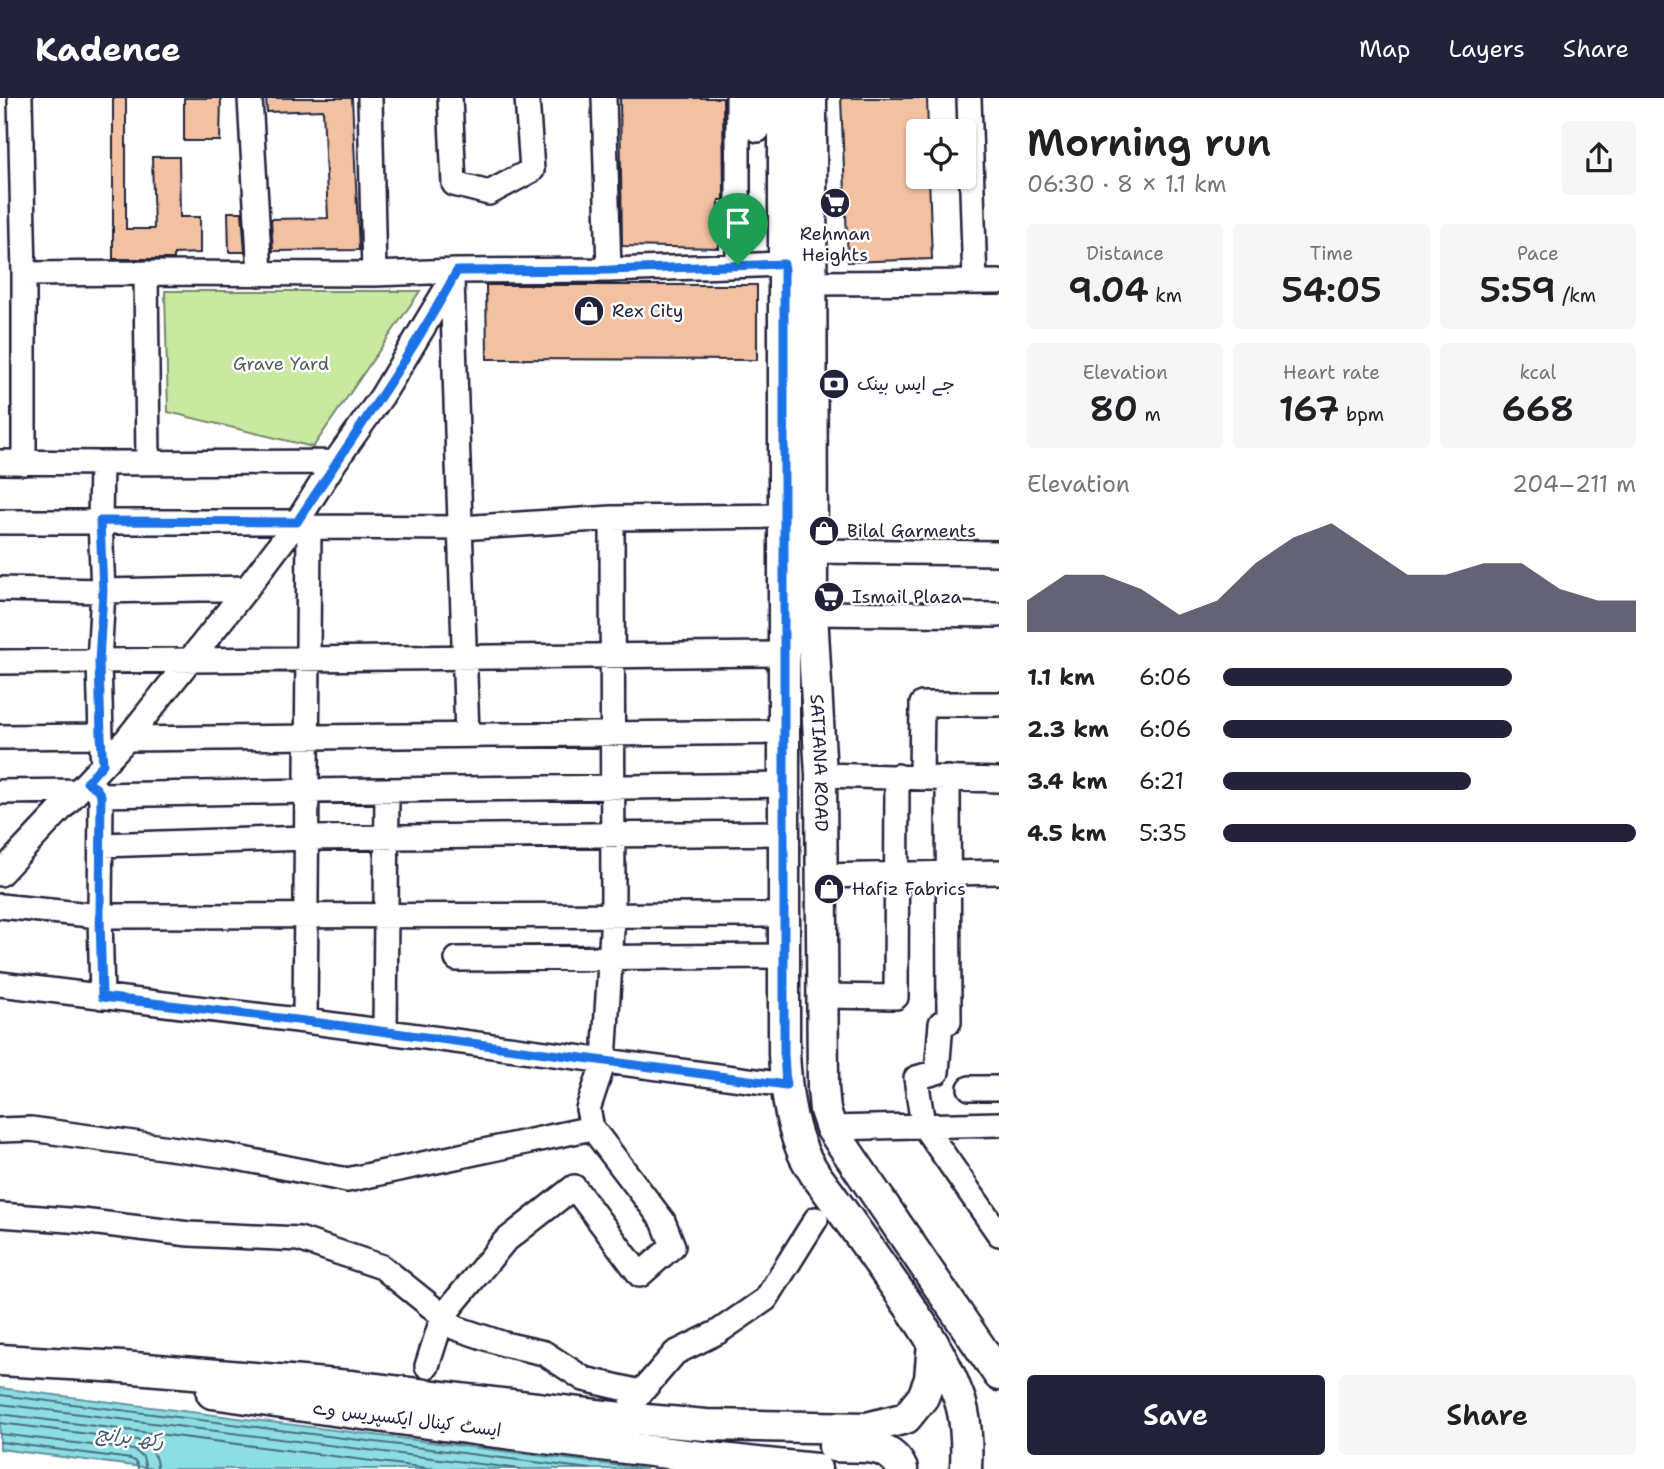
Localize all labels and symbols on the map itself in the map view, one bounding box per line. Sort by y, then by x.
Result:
supermarket icon: Rehman Heights [818,186,852,220]
pin [708,193,768,265]
place label: Rehman Heights [800,222,870,267]
shop icon: Rex City [572,294,606,328]
place label: Rex City [612,299,683,323]
park label: Grave Yard [233,352,329,376]
bank icon: جے ایس بینک [817,367,851,401]
place label: جے ایس بینک [857,372,955,396]
shop icon: Bilal Garments [807,514,841,548]
place label: Bilal Garments [847,519,976,543]
supermarket icon: Ismail Plaza [812,580,846,614]
place label: Ismail Plaza [852,585,962,609]
street label: SATIANA ROAD [805,693,833,832]
shop icon: Hafiz Fabrics [812,872,846,906]
place label: Hafiz Fabrics [852,877,966,901]
street label: ایسٹ کینال ایکسپریس وے [311,1396,503,1442]
water label: رکھ برانچ [95,1420,165,1455]

